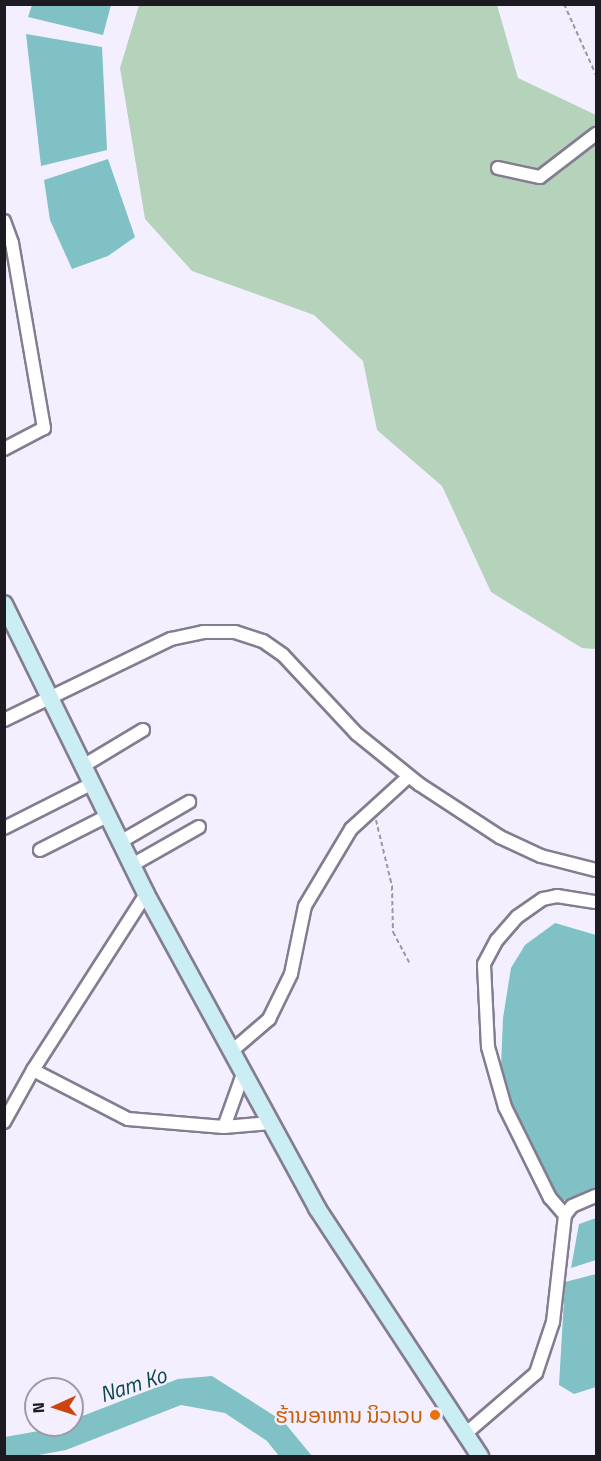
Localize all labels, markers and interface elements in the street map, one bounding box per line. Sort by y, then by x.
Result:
water label: Nam Ko [96,1362,170,1408]
north arrow [24,1377,84,1437]
text: N [26,1402,50,1414]
place label: ຮ້ານອາຫານ ນິວເວບ [275,1402,423,1428]
marker: ຮ້ານອາຫານ ນິວເວບ [428,1408,442,1422]

